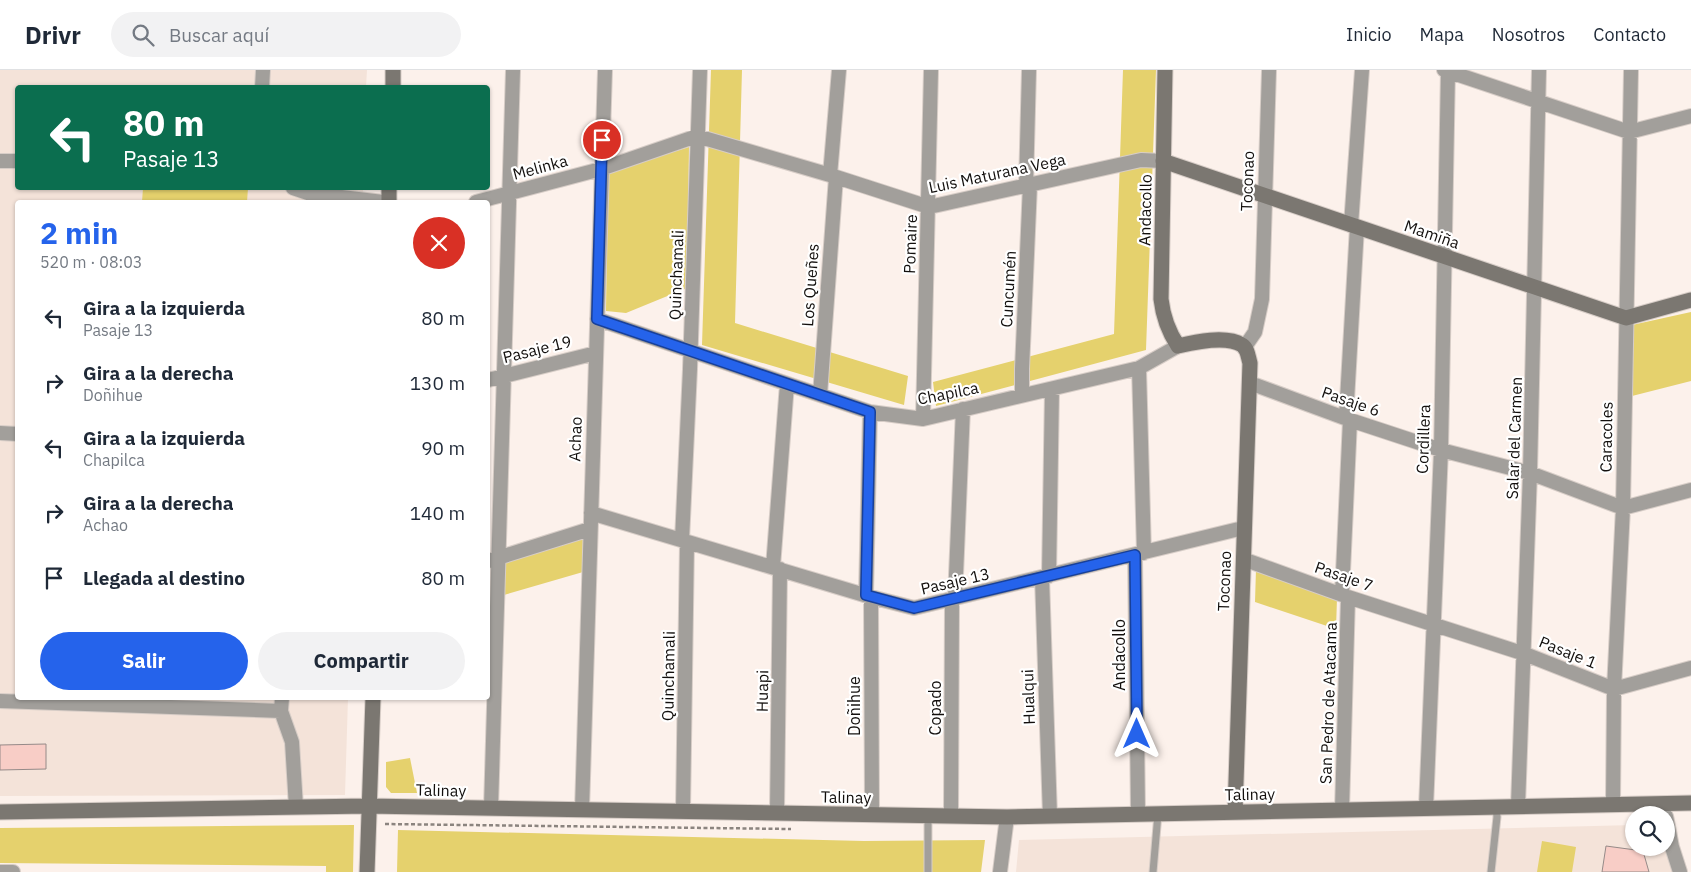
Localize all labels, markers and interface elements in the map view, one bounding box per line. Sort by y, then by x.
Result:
search box [111,12,461,57]
text: Drivr [25,19,81,51]
icon: search [129,21,157,49]
text: Buscar aquí [169,23,269,47]
text: Inicio [1346,23,1392,46]
text: Mapa [1420,23,1464,46]
text: Nosotros [1492,23,1565,46]
text: Contacto [1593,23,1666,46]
text: 80 m [123,100,205,146]
icon: left [40,105,105,170]
pin [581,119,623,161]
icon: arrive [588,126,616,154]
text: Pasaje 13 [123,144,220,173]
street label: Luis Maturana Vega [927,149,1068,197]
street label: Melinka [510,150,570,184]
street label: Toconao [1236,150,1258,212]
street label: Andacollo [1134,174,1156,246]
text: 2 min [40,213,118,252]
street label: Pomaire [899,214,921,274]
street label: Mamiña [1402,215,1463,253]
button: close [413,217,465,269]
street label: Quinchamali [664,230,688,320]
street label: Los Queñes [797,243,823,327]
street label: Cuncumén [996,250,1020,328]
text: 520 m · 08:03 [40,252,142,272]
text: Gira a la izquierda [83,296,245,320]
icon: left [40,304,68,332]
text: 80 m [421,306,465,330]
text: Pasaje 13 [83,320,153,340]
street label: Pasaje 19 [501,331,573,367]
text: Gira a la derecha [83,361,234,385]
icon: right [40,369,68,397]
text: 130 m [410,371,465,395]
street label: Salar del Carmen [1502,376,1526,500]
street label: Chapilca [916,377,981,409]
street label: Pasaje 6 [1319,382,1383,420]
text: Doñihue [83,385,143,405]
street label: Caracoles [1595,401,1617,473]
street label: Cordillera [1412,403,1434,474]
street label: Achao [564,416,586,462]
text: Gira a la izquierda [83,426,245,450]
icon: left [40,434,68,462]
text: 90 m [421,436,465,460]
text: Chapilca [83,450,145,470]
text: Gira a la derecha [83,491,234,515]
icon: right [40,499,68,527]
text: 140 m [410,501,465,525]
text: Achao [83,515,128,535]
street label: Toconao [1213,550,1235,612]
street label: Pasaje 7 [1312,557,1376,595]
street label: Pasaje 13 [919,563,991,599]
icon: arrive [40,564,68,592]
text: Llegada al destino [83,566,245,590]
text: 80 m [421,566,465,590]
street label: Andacollo [1109,619,1129,691]
street label: San Pedro de Atacama [1315,621,1341,784]
street label: Quinchamali [657,631,679,721]
street label: Pasaje 1 [1536,631,1600,673]
button: Salir [40,632,248,690]
button: Compartir [258,632,465,690]
street label: Hualqui [1017,669,1039,725]
street label: Huapi [752,670,772,712]
street label: Doñihue [844,676,864,736]
street label: Copado [925,680,945,735]
position arrow [1110,707,1162,759]
street label: Talinay [416,780,466,800]
street label: Talinay [1225,784,1275,804]
street label: Talinay [821,787,871,807]
map controls [1625,806,1675,856]
button: search [1625,806,1675,856]

